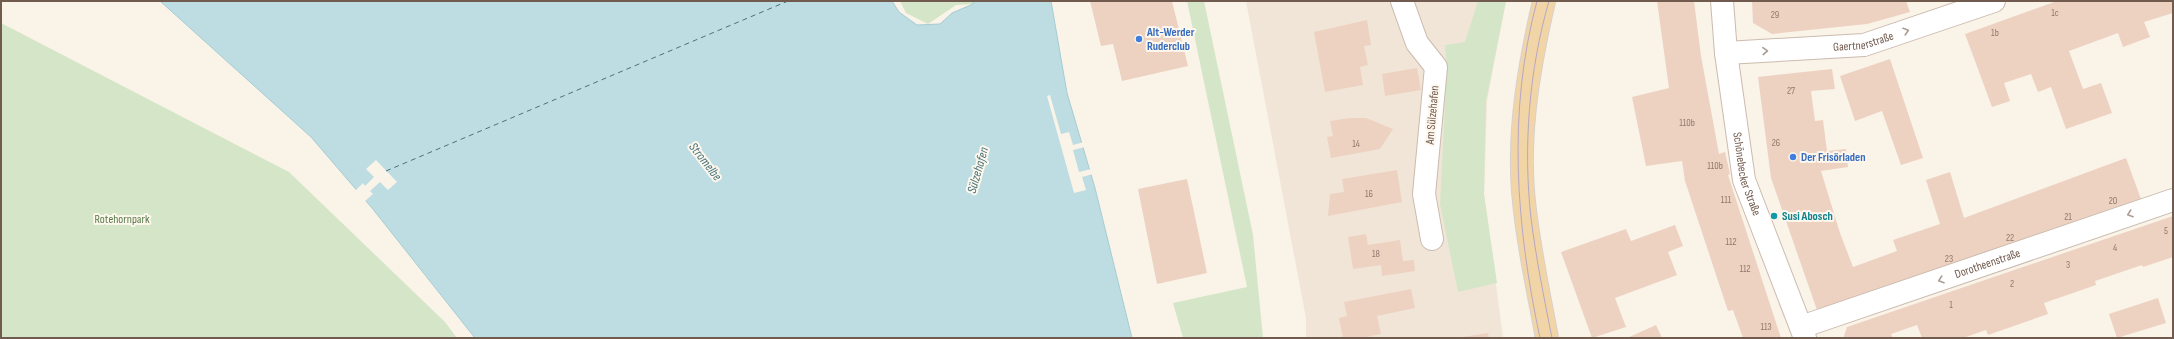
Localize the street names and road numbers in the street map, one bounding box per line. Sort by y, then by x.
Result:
street label: Gaertnerstraße [1833,29,1896,55]
street label: Am Sülzehafen [1422,85,1443,146]
street label: Schönebecker Straße [1729,131,1764,218]
street label: Dorotheenstraße [1953,246,2023,282]

